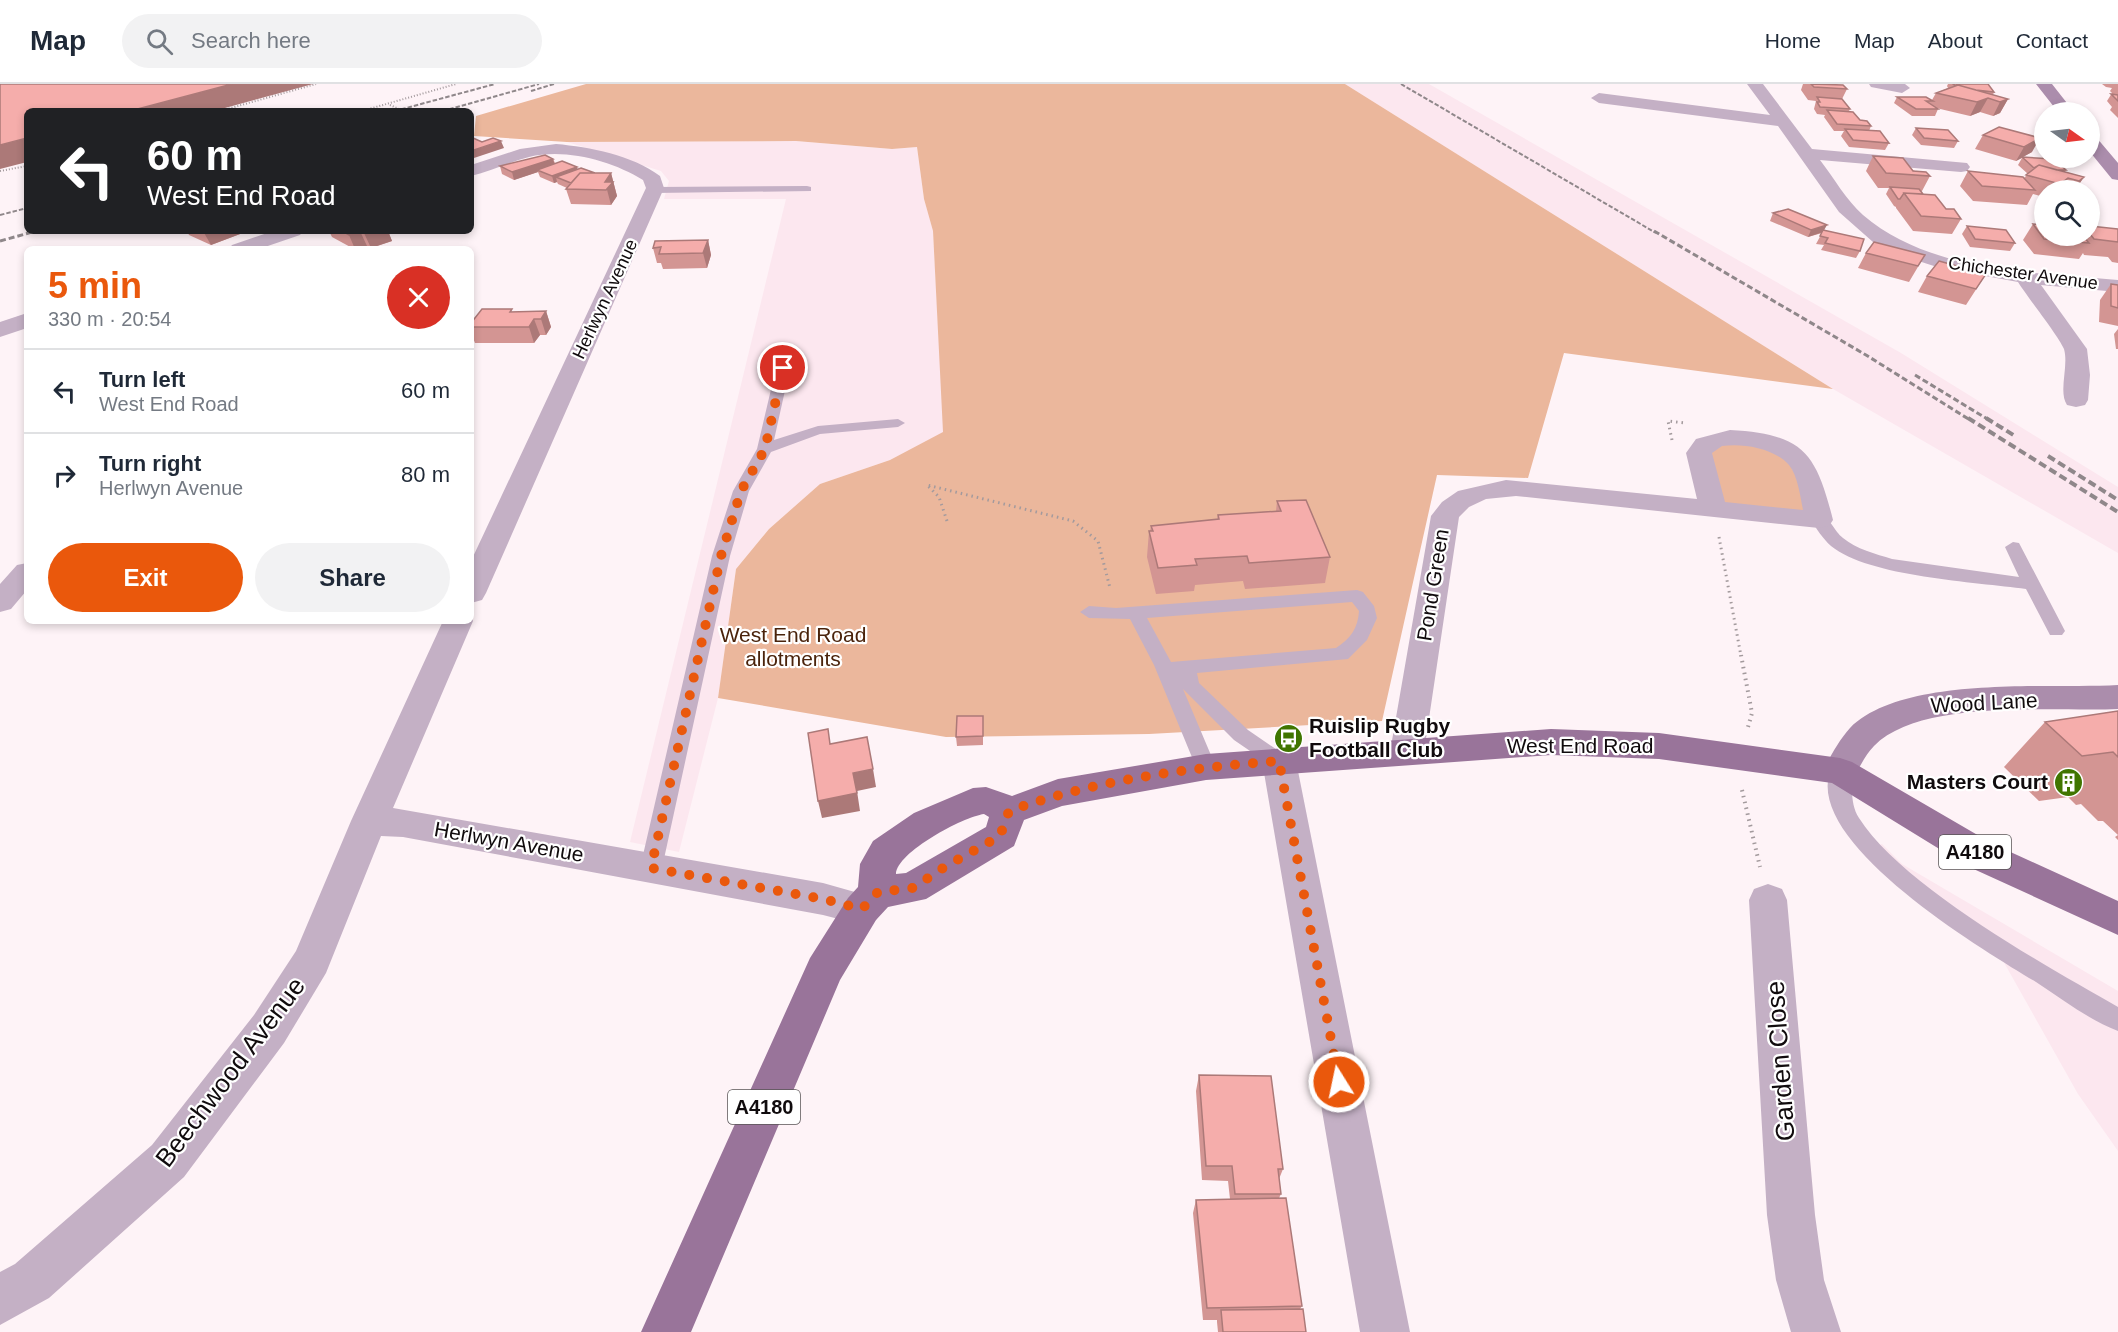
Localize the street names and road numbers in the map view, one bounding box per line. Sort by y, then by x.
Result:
street label: Herlwyn Avenue [569,236,641,362]
street label: Chichester Avenue [1947,253,2099,293]
street label: Pond Green [1412,527,1453,643]
street label: Wood Lane [1930,688,2038,717]
street label: West End Road [1507,734,1653,757]
street label: Herlwyn Avenue [433,817,586,866]
road number: A4180 [1939,835,2011,869]
street label: Beechwood Avenue [149,971,311,1173]
street label: Garden Close [1759,980,1801,1142]
road number: A4180 [728,1090,800,1124]

